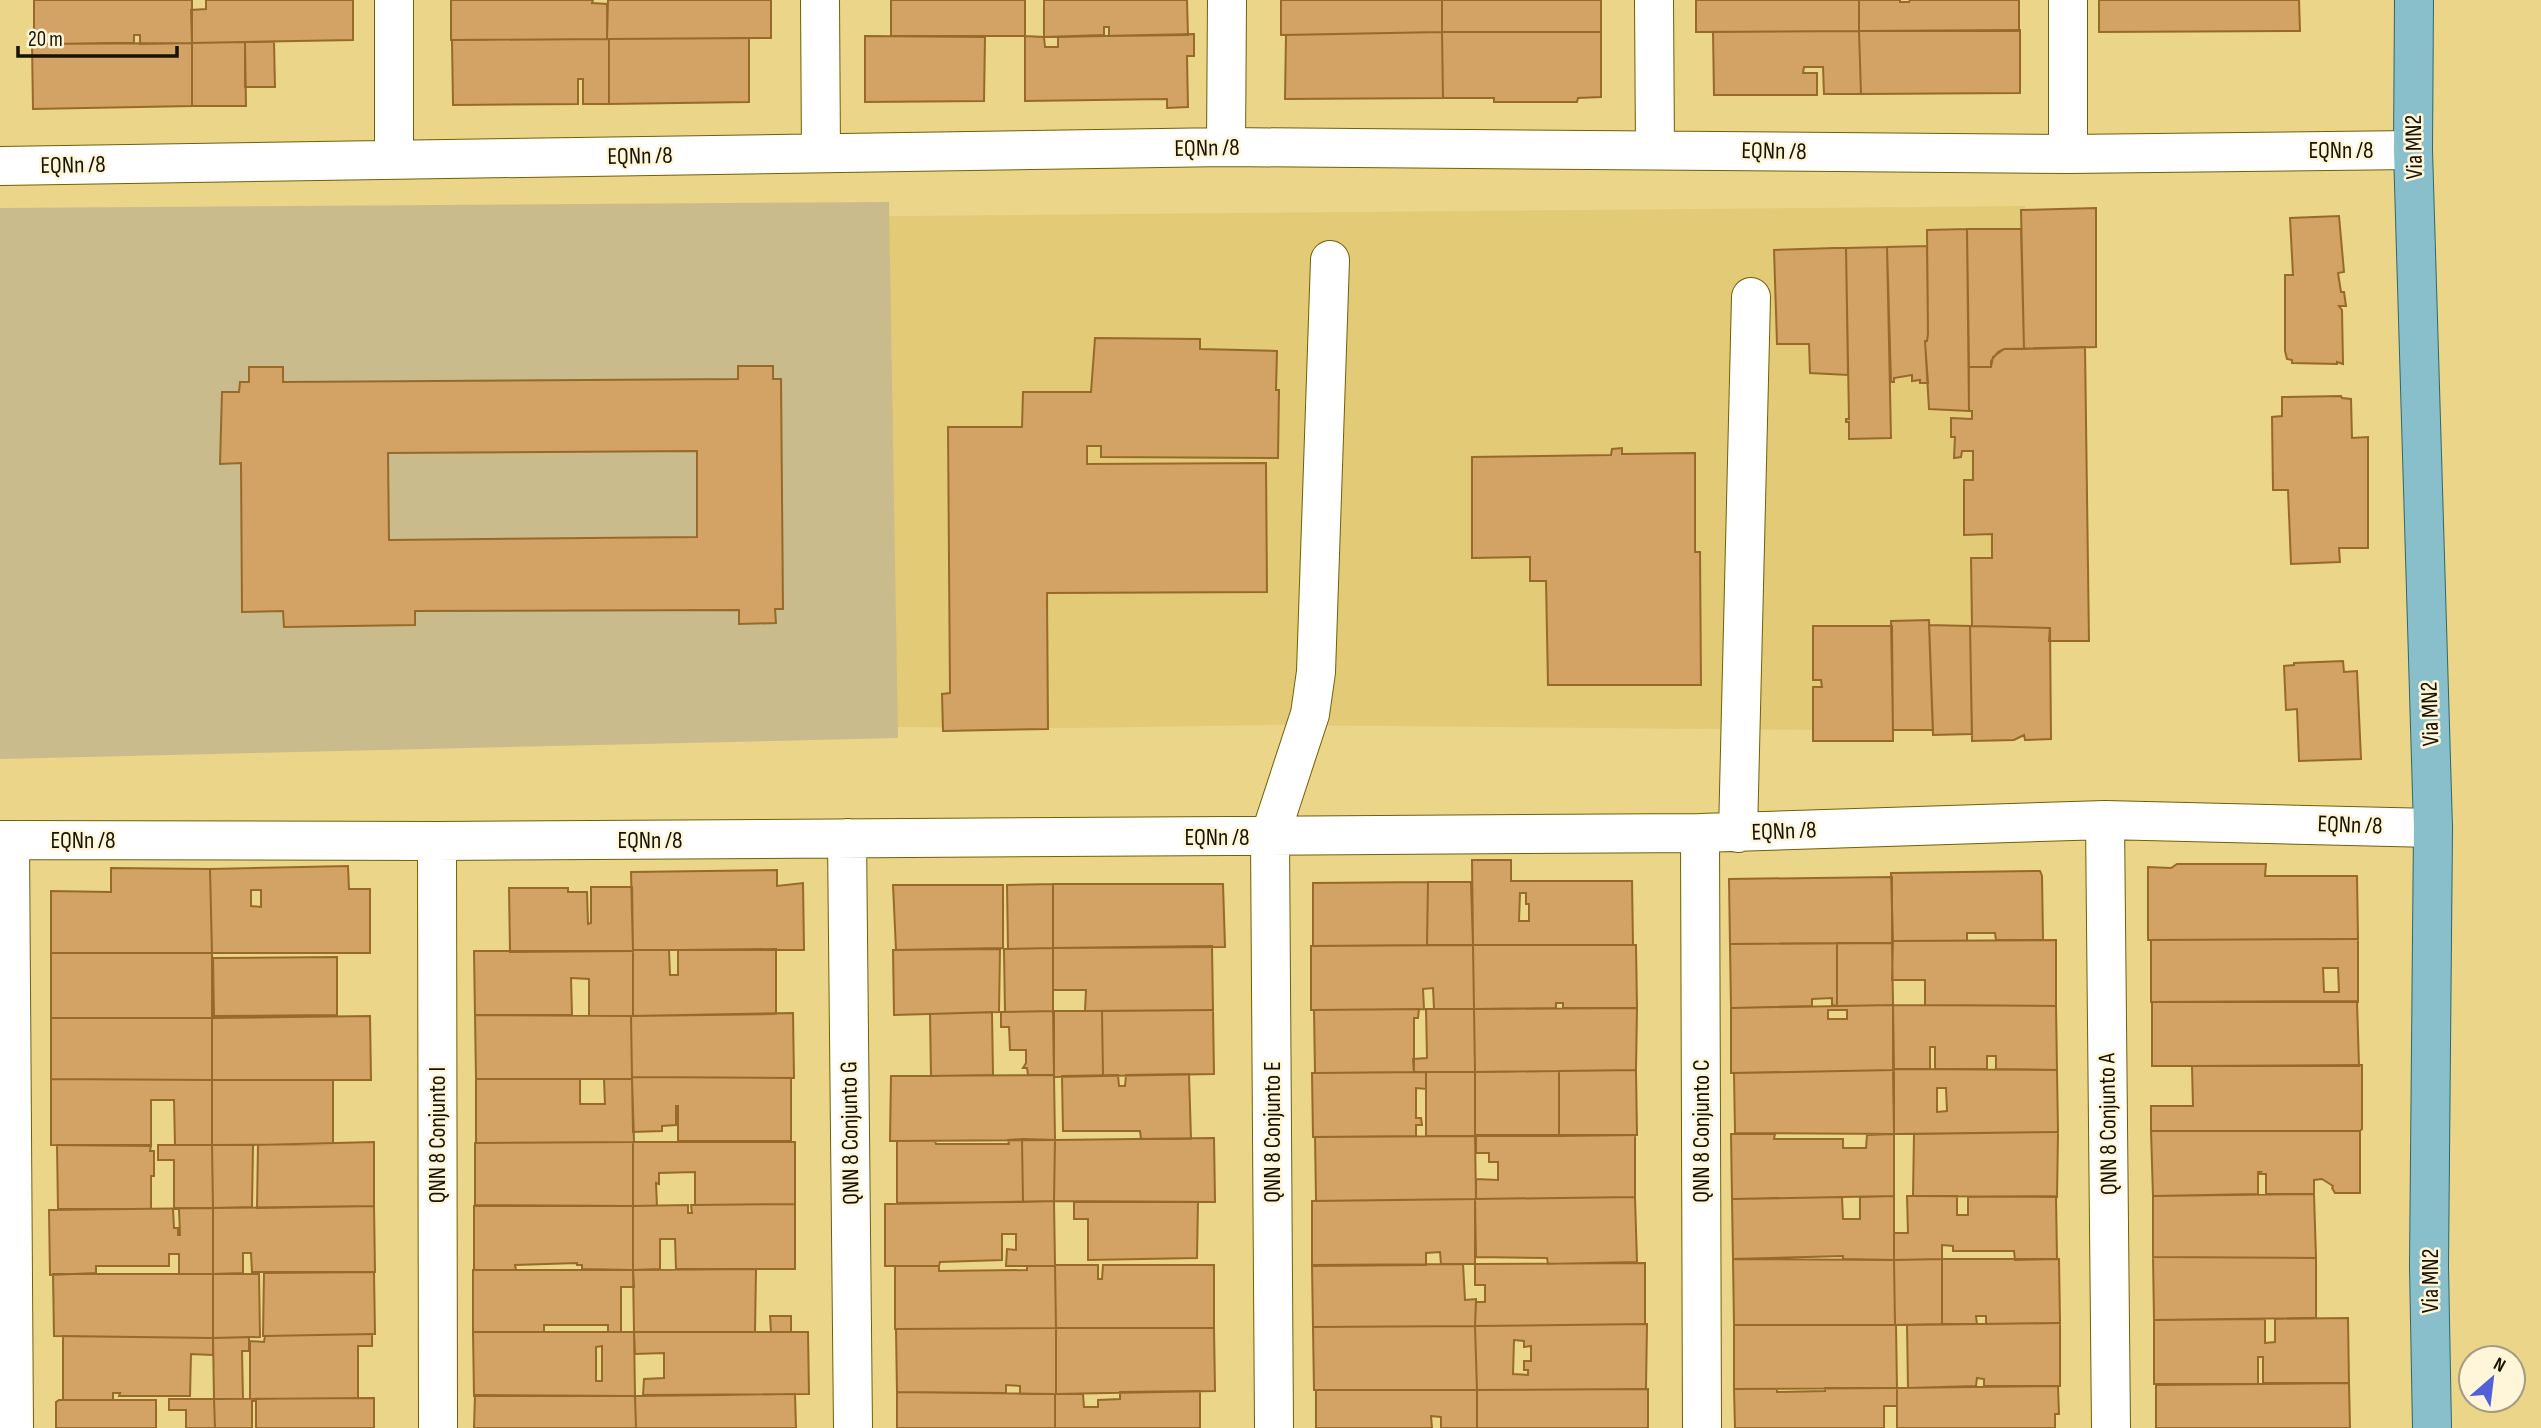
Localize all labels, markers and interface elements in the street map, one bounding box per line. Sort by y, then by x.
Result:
scale bar [18,14,177,58]
text: 20 m [28,27,63,52]
street label: Via MN2 [2399,114,2429,180]
street label: EQNn /8 [1174,133,1240,163]
street label: EQNn /8 [1741,136,1807,166]
street label: EQNn /8 [2308,136,2374,165]
street label: EQNn /8 [607,141,673,171]
street label: EQNn /8 [40,150,106,180]
street label: Via MN2 [2414,681,2446,747]
street label: EQNn /8 [2317,809,2383,841]
street label: EQNn /8 [1751,815,1817,847]
street label: EQNn /8 [1184,823,1250,852]
street label: EQNn /8 [50,826,116,855]
street label: EQNn /8 [617,826,683,855]
street label: QNN 8 Conjunto A [2092,1052,2124,1195]
street label: QNN 8 Conjunto C [1687,1059,1716,1203]
street label: QNN 8 Conjunto G [834,1061,866,1205]
street label: QNN 8 Conjunto E [1258,1061,1287,1203]
street label: QNN 8 Conjunto I [423,1067,452,1203]
street label: Via MN2 [2416,1249,2445,1313]
north arrow [2457,1344,2527,1414]
text: N [2489,1353,2509,1378]

